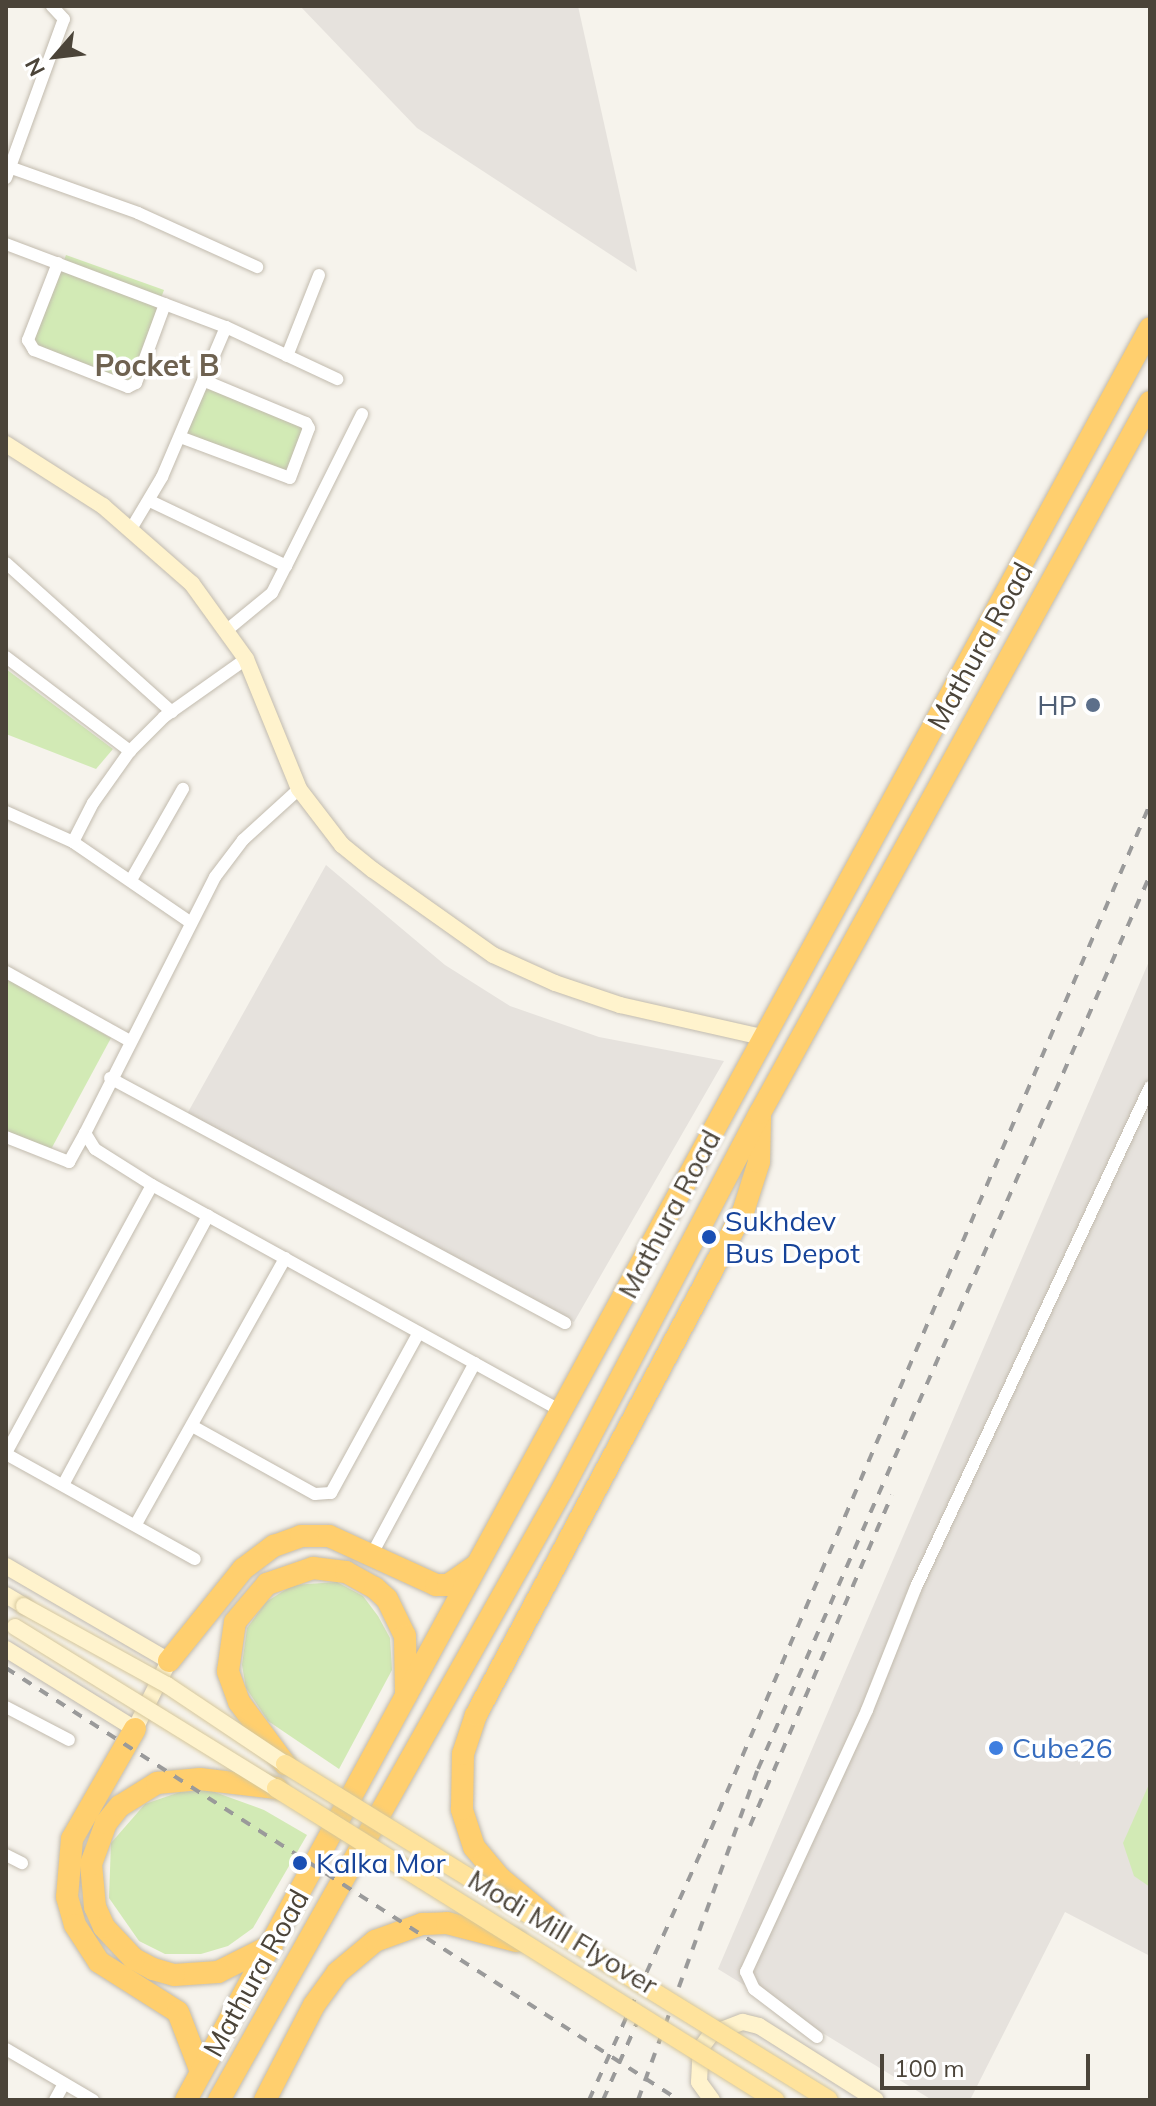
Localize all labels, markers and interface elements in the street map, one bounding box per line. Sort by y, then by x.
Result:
north arrow [16,16,96,96]
text: N [19,53,51,81]
district label: Pocket B [94,347,220,383]
street label: Mathura Road [920,557,1040,735]
place label: HP [1037,688,1077,722]
marker: HP [1084,696,1102,714]
street label: Mathura Road [611,1124,727,1304]
place label: Sukhdev Bus Depot [725,1204,860,1270]
marker: Sukhdev Bus Depot [700,1228,718,1246]
place label: Cube26 [1012,1731,1113,1765]
marker: Cube26 [987,1739,1005,1757]
place label: Kalka Mor [316,1846,446,1880]
marker: Kalka Mor [291,1854,309,1872]
street label: Modi Mill Flyover [462,1862,664,2002]
street label: Mathura Road [196,1884,316,2062]
scale bar [884,2038,1094,2088]
text: 100 m [894,2053,965,2083]

